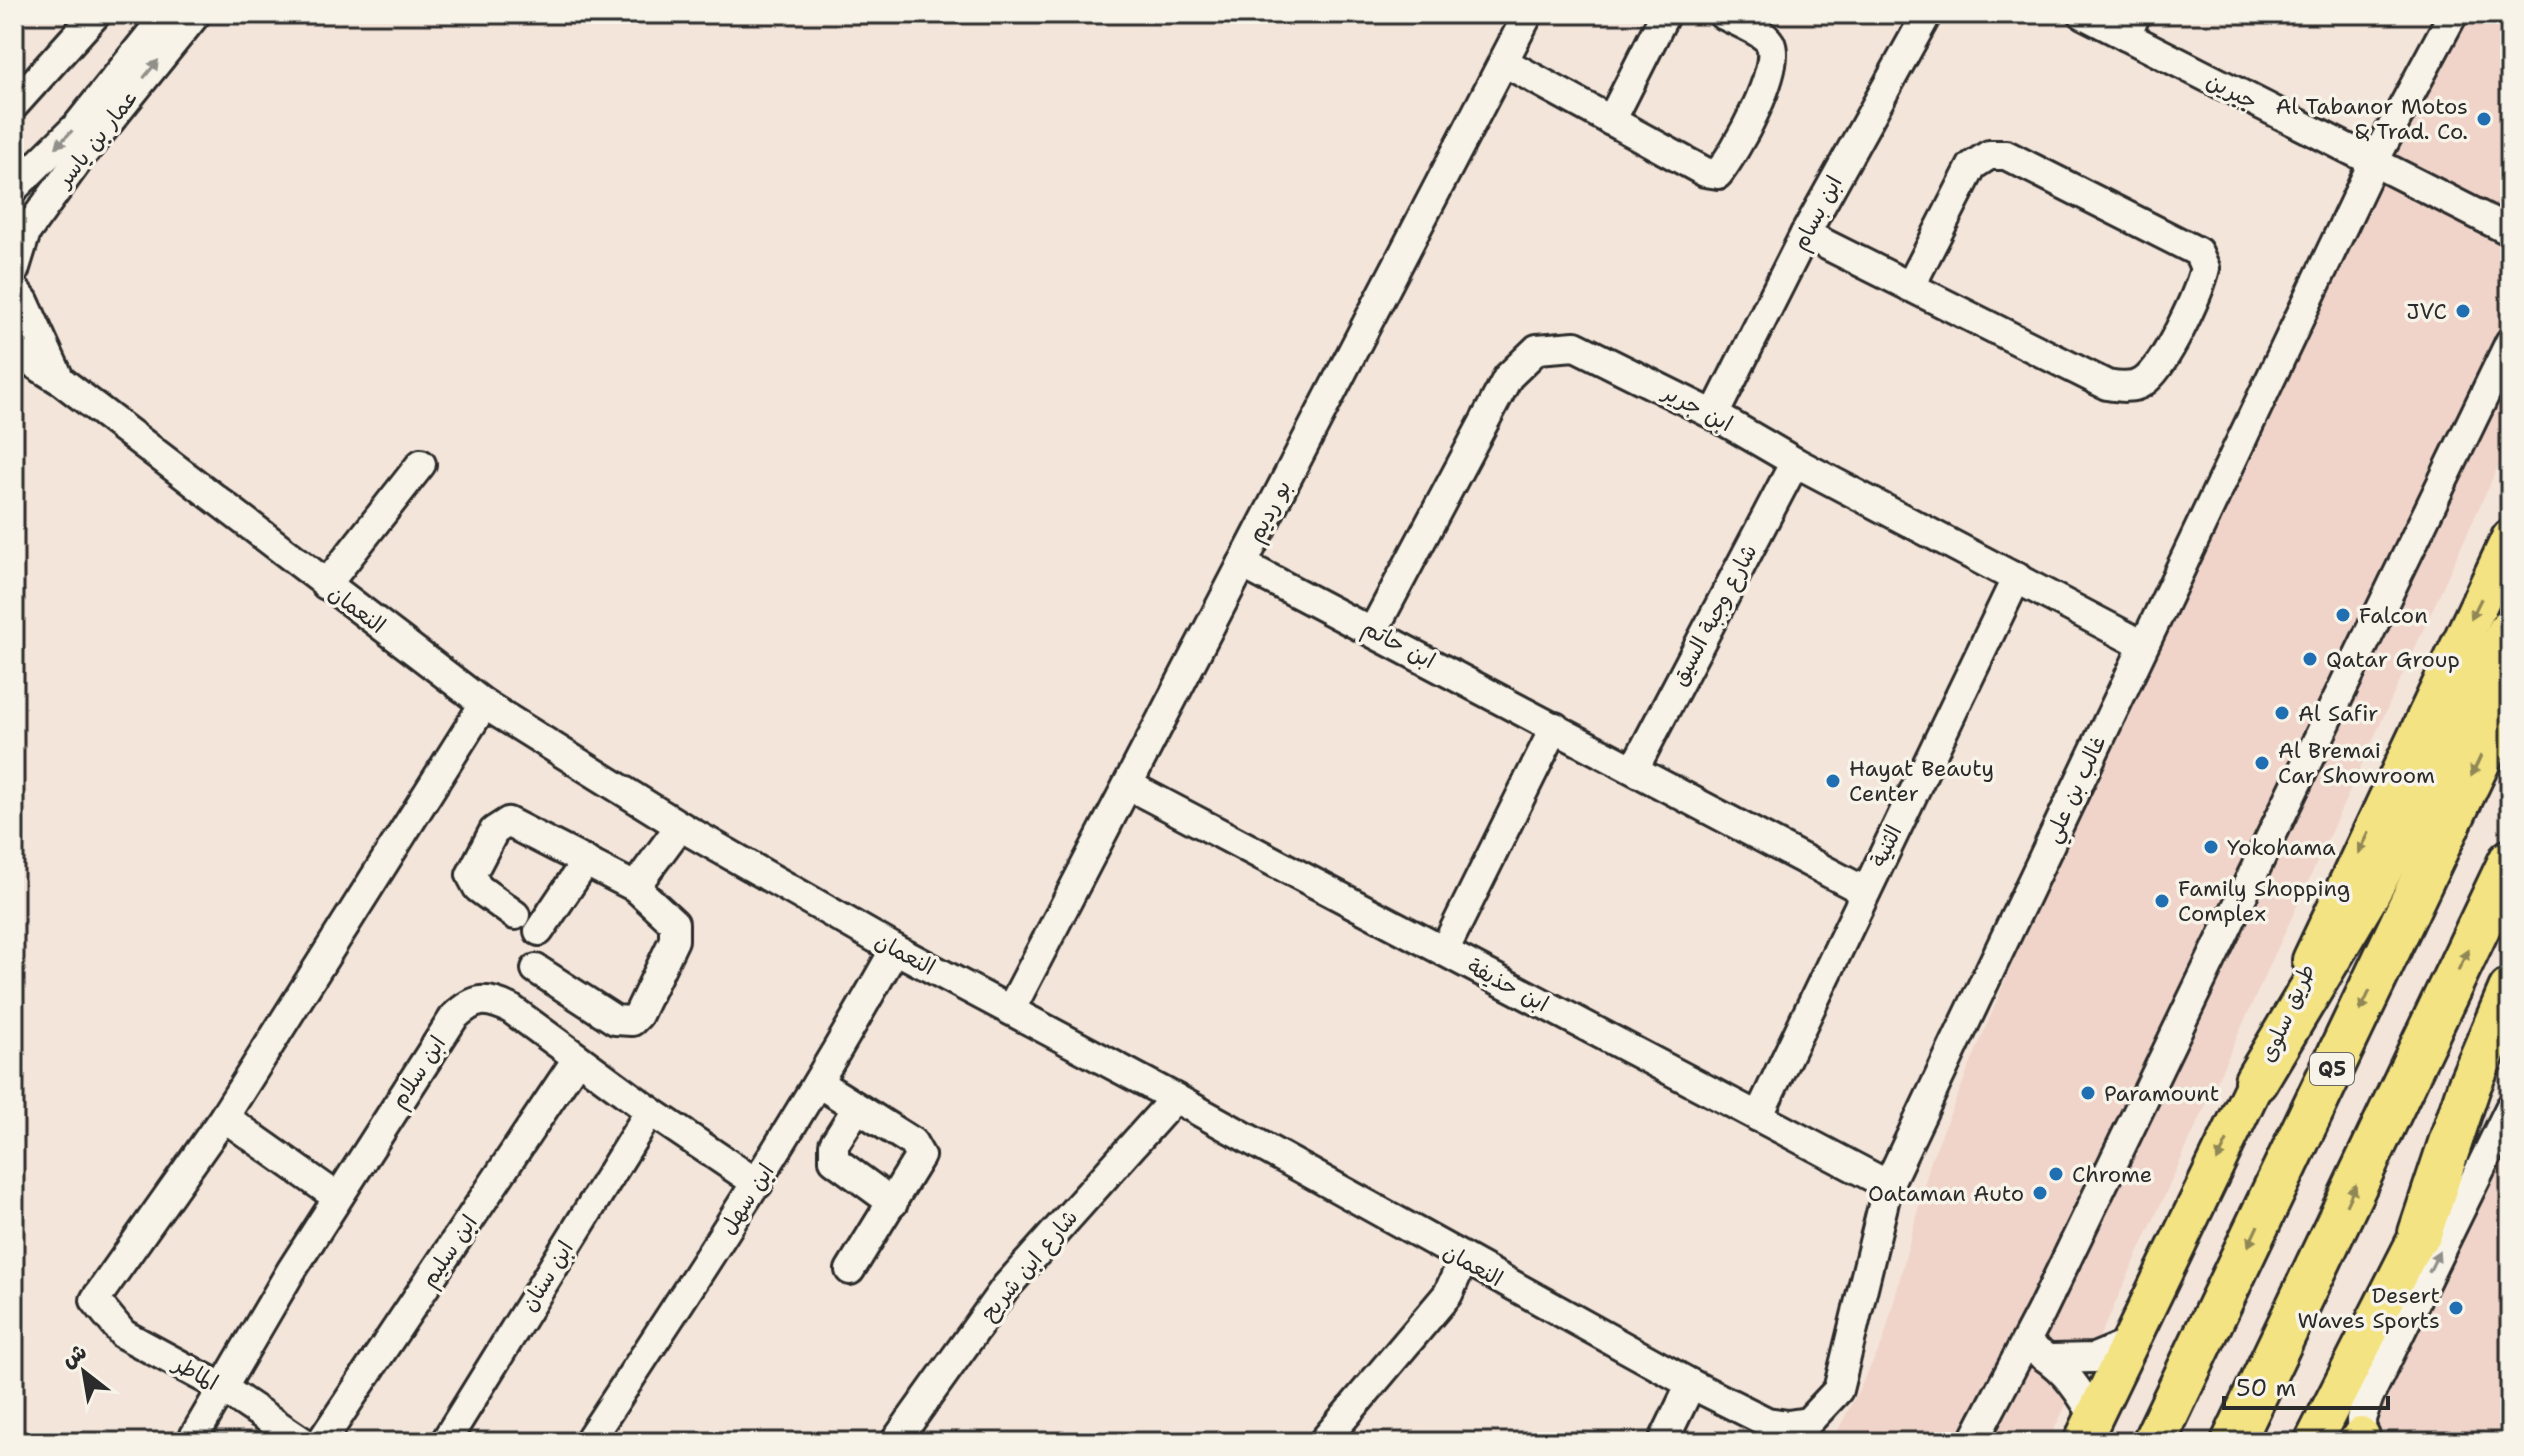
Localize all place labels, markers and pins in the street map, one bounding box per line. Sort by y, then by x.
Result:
place label: Al Tabanor Motos & Trad. Co. [2275,92,2468,146]
marker: Al Tabanor Motos & Trad. Co. [2475,110,2493,128]
place label: JVC [2406,297,2447,326]
marker: JVC [2454,302,2472,320]
place label: Falcon [2359,601,2428,630]
marker: Falcon [2334,606,2352,624]
place label: Qatar Group [2326,645,2460,674]
marker: Qatar Group [2301,650,2319,668]
place label: Al Safir [2298,699,2378,728]
marker: Al Safir [2273,704,2291,722]
place label: Al Bremai Car Showroom [2278,736,2435,790]
place label: Hayat Beauty Center [1849,754,1994,808]
marker: Al Bremai Car Showroom [2253,754,2271,772]
marker: Hayat Beauty Center [1824,772,1842,790]
place label: Yokohama [2227,833,2336,862]
marker: Yokohama [2202,838,2220,856]
place label: Family Shopping Complex [2178,874,2350,928]
marker: Family Shopping Complex [2153,892,2171,910]
place label: Paramount [2104,1079,2219,1108]
marker: Paramount [2079,1084,2097,1102]
place label: Chrome [2072,1160,2152,1189]
marker: Chrome [2047,1165,2065,1183]
place label: Oataman Auto [1868,1179,2024,1208]
marker: Oataman Auto [2031,1184,2049,1202]
place label: Desert Waves Sports [2298,1281,2440,1335]
marker: Desert Waves Sports [2447,1299,2465,1317]

